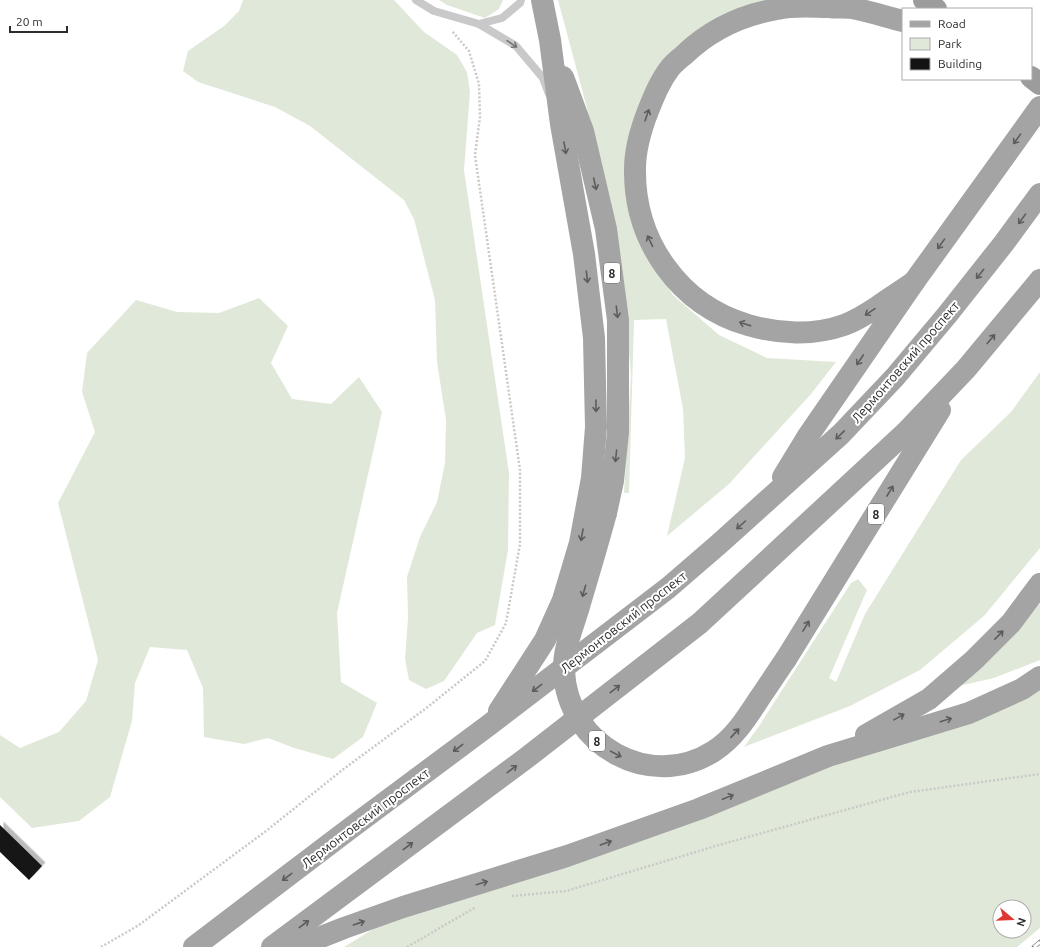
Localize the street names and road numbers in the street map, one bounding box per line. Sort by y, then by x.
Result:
road number: 8 [604,263,620,283]
street label: Лермонтовский проспект [849,298,962,425]
road number: 8 [868,504,884,524]
street label: Лермонтовский проспект [557,568,689,676]
road number: 8 [589,731,605,751]
street label: Лермонтовский проспект [299,765,432,871]

